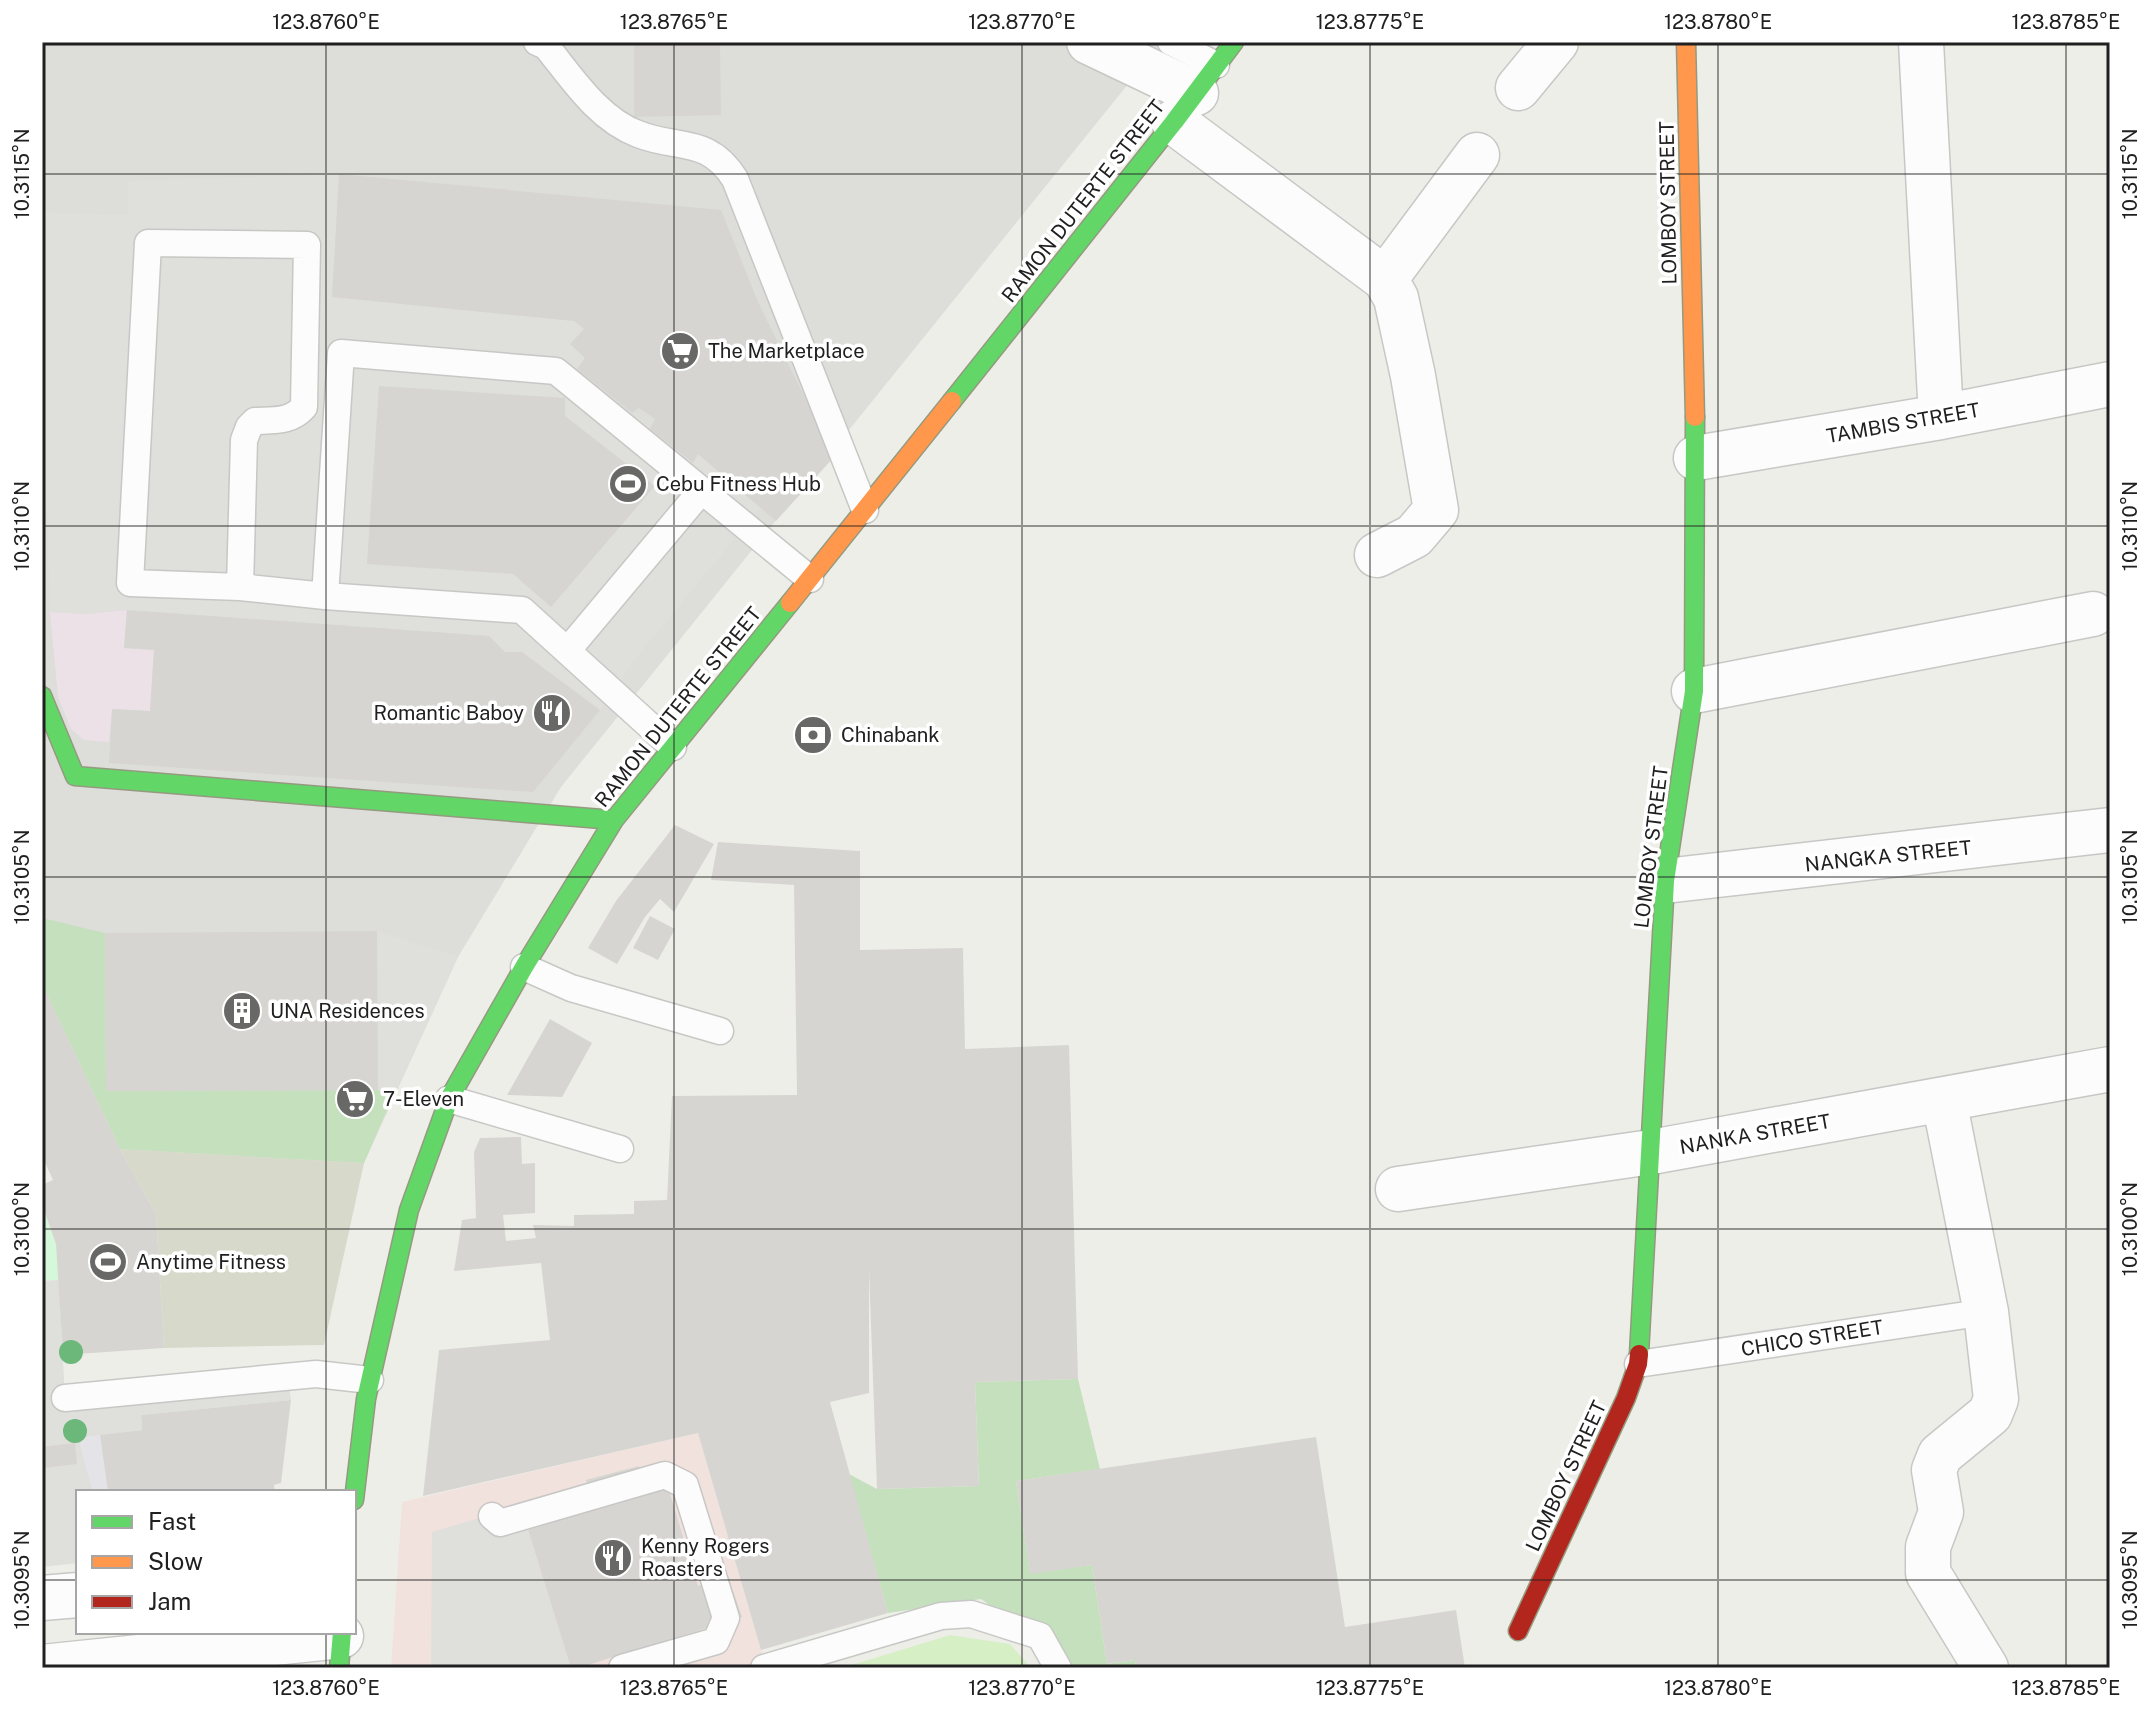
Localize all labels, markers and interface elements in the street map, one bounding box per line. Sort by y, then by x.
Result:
text: 123.8760°E [272,10,380,34]
text: 123.8765°E [620,10,728,34]
text: 123.8770°E [968,10,1076,34]
text: 123.8775°E [1316,10,1424,34]
text: 123.8780°E [1664,10,1772,34]
text: 123.8785°E [2012,10,2120,34]
street label: RAMON DUTERTE STREET [996,95,1170,307]
street label: LOMBOY STREET [1655,121,1681,285]
text: 10.3115°N [10,129,34,219]
text: 10.3115°N [2118,129,2142,219]
supermarket icon: The Marketplace [659,330,701,372]
place label: The Marketplace [708,339,864,363]
street label: TAMBIS STREET [1825,398,1982,448]
sports icon: Cebu Fitness Hub [607,463,649,505]
place label: Cebu Fitness Hub [656,472,821,496]
text: 10.3110°N [10,481,34,571]
text: 10.3110°N [2118,481,2142,571]
street label: RAMON DUTERTE STREET [590,602,766,812]
restaurant icon: Romantic Baboy [531,692,573,734]
place label: Romantic Baboy [373,701,524,725]
bank icon: Chinabank [792,714,834,756]
place label: Chinabank [841,723,940,747]
street label: LOMBOY STREET [1629,764,1673,930]
text: 10.3105°N [10,829,34,925]
text: 10.3105°N [2118,829,2142,925]
street label: NANGKA STREET [1803,835,1973,877]
building icon: UNA Residences [221,990,263,1032]
place label: UNA Residences [270,999,425,1023]
supermarket icon: 7-Eleven [334,1078,376,1120]
place label: 7-Eleven [383,1087,464,1111]
street label: NANKA STREET [1678,1109,1833,1159]
text: 10.3100°N [10,1182,34,1276]
text: 10.3100°N [2118,1182,2142,1276]
sports icon: Anytime Fitness [87,1241,129,1283]
place label: Anytime Fitness [136,1250,286,1274]
street label: CHICO STREET [1739,1315,1885,1361]
street label: LOMBOY STREET [1521,1397,1611,1555]
legend [76,1490,356,1634]
text: Fast [148,1507,196,1535]
text: 10.3095°N [10,1530,34,1630]
text: 10.3095°N [2118,1530,2142,1630]
place label: Kenny Rogers Roasters [641,1534,769,1581]
restaurant icon: Kenny Rogers Roasters [592,1537,634,1579]
text: Slow [148,1547,203,1575]
text: Jam [148,1587,191,1615]
text: 123.8760°E [272,1676,380,1700]
text: 123.8765°E [620,1676,728,1700]
text: 123.8770°E [968,1676,1076,1700]
text: 123.8775°E [1316,1676,1424,1700]
text: 123.8780°E [1664,1676,1772,1700]
text: 123.8785°E [2012,1676,2120,1700]

